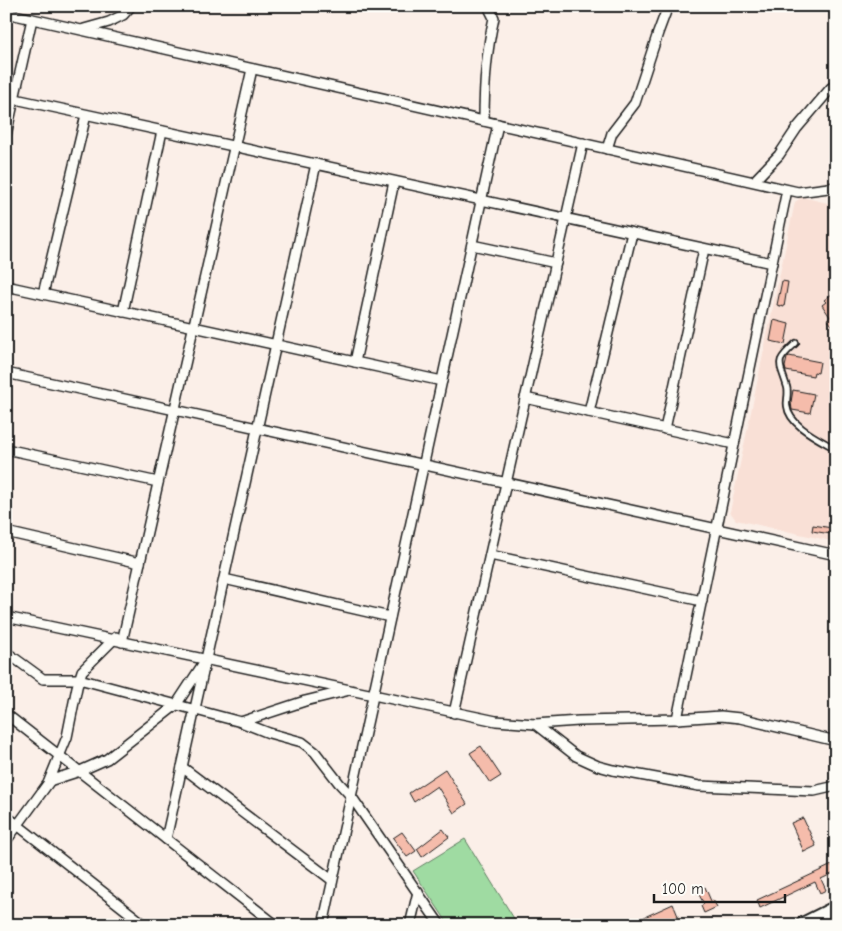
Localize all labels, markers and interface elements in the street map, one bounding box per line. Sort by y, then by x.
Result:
scale bar [654,871,786,903]
text: 100 m [662,880,704,898]

